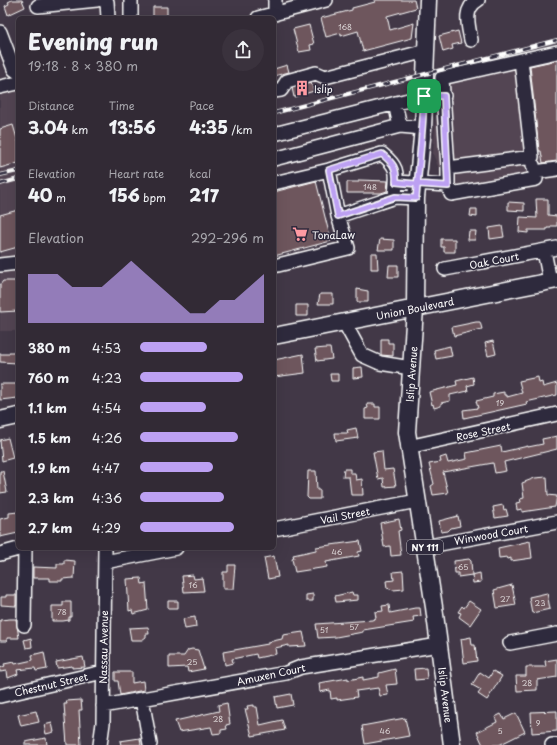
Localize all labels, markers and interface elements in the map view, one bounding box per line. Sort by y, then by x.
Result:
house number: 168 [338,21,352,33]
text: Evening run [28,24,158,57]
button: share [222,29,264,71]
text: 19:18 · 8 × 380 m [28,56,138,75]
building icon: Islip [293,79,311,97]
pin [407,79,441,113]
place label: Islip [314,81,333,96]
icon: arrive [413,85,435,107]
text: Distance [28,97,74,114]
text: Time [109,97,135,114]
text: Pace [189,97,214,114]
text: 3.04 [28,114,68,140]
text: 13:56 [109,114,156,140]
text: 4:35 [189,114,228,140]
text: km [68,121,88,138]
text: /km [228,121,253,138]
text: Elevation [28,165,75,182]
text: Heart rate [109,165,164,182]
text: kcal [189,165,211,182]
house number: 148 [363,181,377,193]
text: 40 [28,182,52,208]
text: 156 [109,182,140,208]
text: 217 [189,182,219,208]
text: m [52,189,66,206]
text: bpm [140,189,166,206]
supermarket icon: TonaLaw [291,225,309,243]
place label: TonaLaw [312,227,355,242]
text: Elevation [28,228,84,247]
text: 292–296 m [191,228,264,247]
street label: Oak Court [468,248,520,272]
street label: Union Boulevard [375,293,455,323]
text: 380 m [28,338,70,357]
text: 4:53 [92,338,121,357]
street label: Islip Avenue [402,345,420,402]
text: 760 m [28,368,69,387]
text: 4:23 [92,368,122,387]
house number: 19 [496,397,504,409]
text: 1.1 km [28,398,67,417]
text: 4:54 [92,398,121,417]
street label: Rose Street [454,418,512,444]
text: 1.5 km [28,428,71,447]
text: 4:26 [92,428,122,447]
text: 1.9 km [28,458,70,477]
text: 4:47 [92,458,120,477]
text: 2.3 km [28,488,74,507]
text: 4:36 [92,488,122,507]
street label: Vail Street [319,503,371,527]
text: 2.7 km [28,518,72,537]
text: 4:29 [92,518,121,537]
street label: Winwood Court [453,520,529,548]
road number: NY 111 [407,540,443,554]
house number: 46 [332,546,343,558]
house number: 65 [458,561,468,573]
house number: 16 [188,579,198,591]
house number: 27 [500,593,510,605]
house number: 23 [535,597,545,609]
house number: 78 [57,606,67,618]
street label: Nassau Avenue [95,610,111,684]
house number: 57 [349,621,359,633]
house number: 51 [320,624,329,636]
house number: 25 [187,656,197,668]
street label: Amuxen Court [235,659,307,689]
street label: Islip Avenue [435,666,457,724]
street label: Chestnut Street [13,668,89,700]
house number: 28 [522,677,532,689]
house number: 28 [213,713,223,725]
house number: 9 [536,717,541,729]
house number: 46 [380,725,391,737]
house number: 5 [497,725,503,737]

